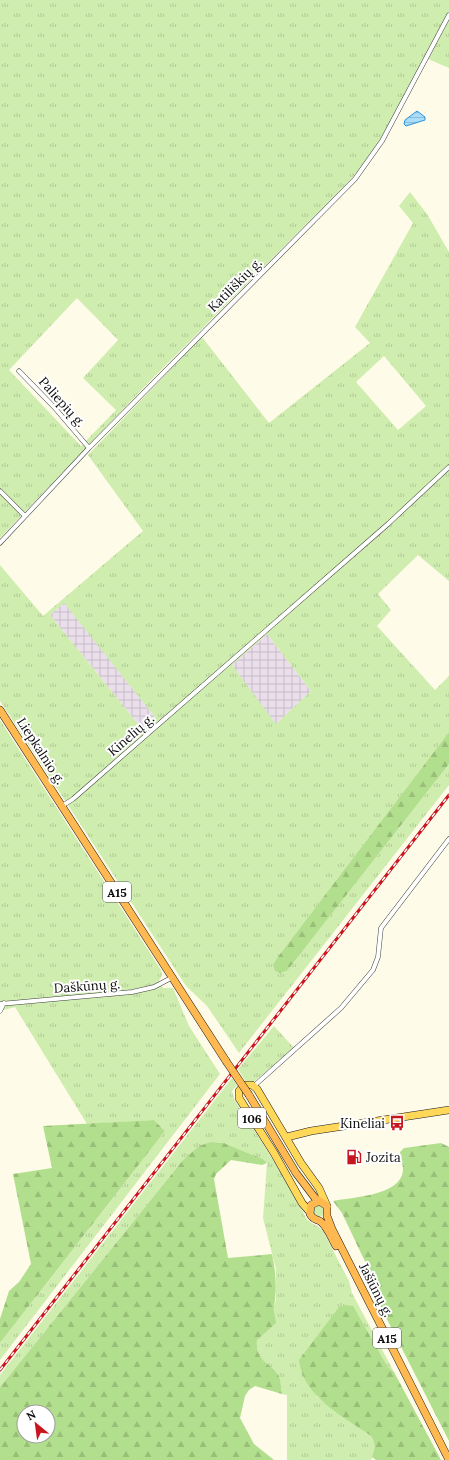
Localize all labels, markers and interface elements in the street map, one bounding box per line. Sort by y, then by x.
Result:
street label: Katiliškių g. [204,254,266,316]
street label: Paliepių g. [35,373,89,431]
street label: Kinelių g. [104,710,158,760]
street label: Liepkalnio g. [13,714,69,788]
road number: A15 [103,882,131,902]
street label: Daškūnų g. [53,975,121,997]
road number: 106 [238,1108,266,1128]
bus stop icon: Kineliai [388,1114,406,1132]
place label: Kineliai [340,1115,385,1132]
fuel station icon: Jozita [345,1148,363,1166]
place label: Jozita [365,1149,401,1166]
street label: Jašiūnų g. [355,1259,397,1320]
road number: A15 [373,1328,401,1348]
north arrow [16,1404,56,1444]
text: N [24,1407,39,1423]

